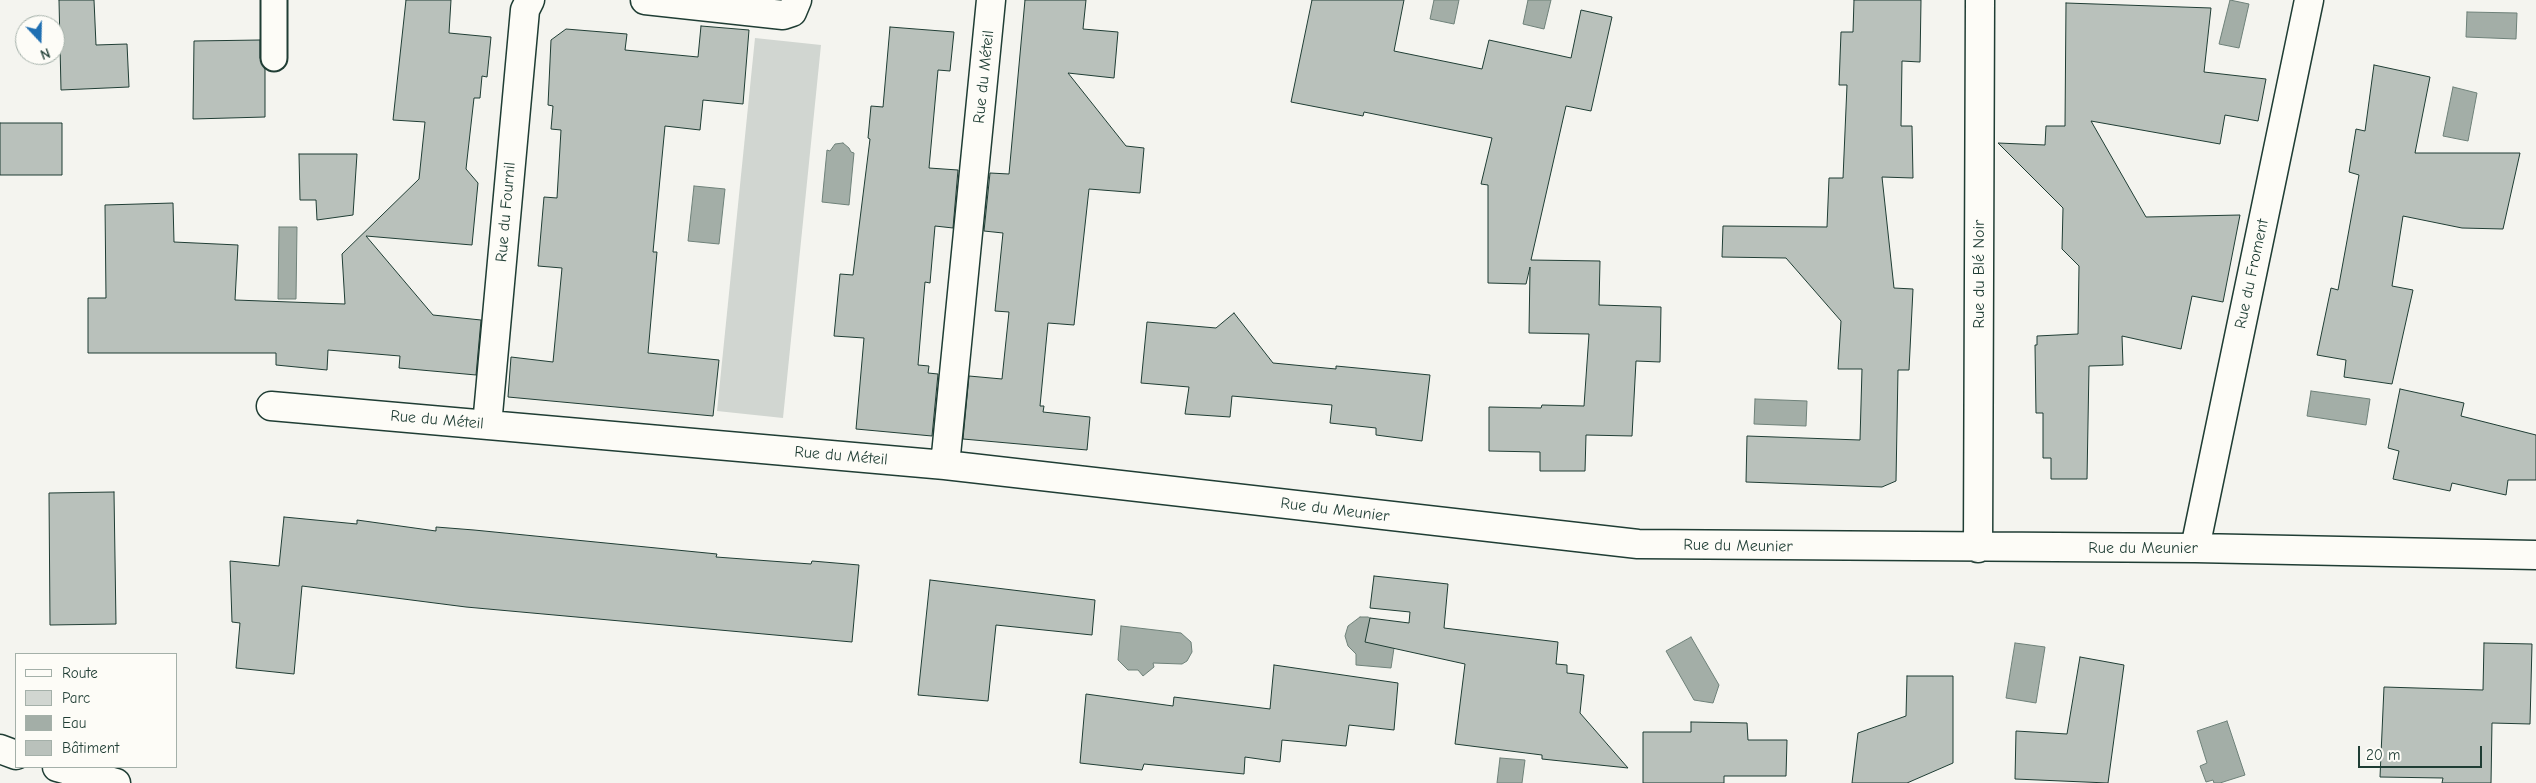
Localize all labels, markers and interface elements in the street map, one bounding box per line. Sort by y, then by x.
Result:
north arrow [15,15,65,65]
street label: Rue du Méteil [970,29,998,125]
text: N [38,44,53,63]
street label: Rue du Fournil [492,161,520,263]
street label: Rue du Froment [2231,217,2273,331]
street label: Rue du Blé Noir [1969,220,1989,328]
street label: Rue du Méteil [389,406,485,434]
street label: Rue du Méteil [793,442,889,470]
street label: Rue du Meunier [1279,494,1391,526]
street label: Rue du Meunier [1683,535,1793,557]
street label: Rue du Meunier [2088,538,2198,558]
legend [15,653,178,768]
text: Route [62,664,98,682]
text: Parc [62,689,90,707]
text: Eau [62,714,86,732]
scale bar [2361,736,2485,768]
text: Bâtiment [62,739,119,757]
text: 20 m [2366,746,2400,764]

